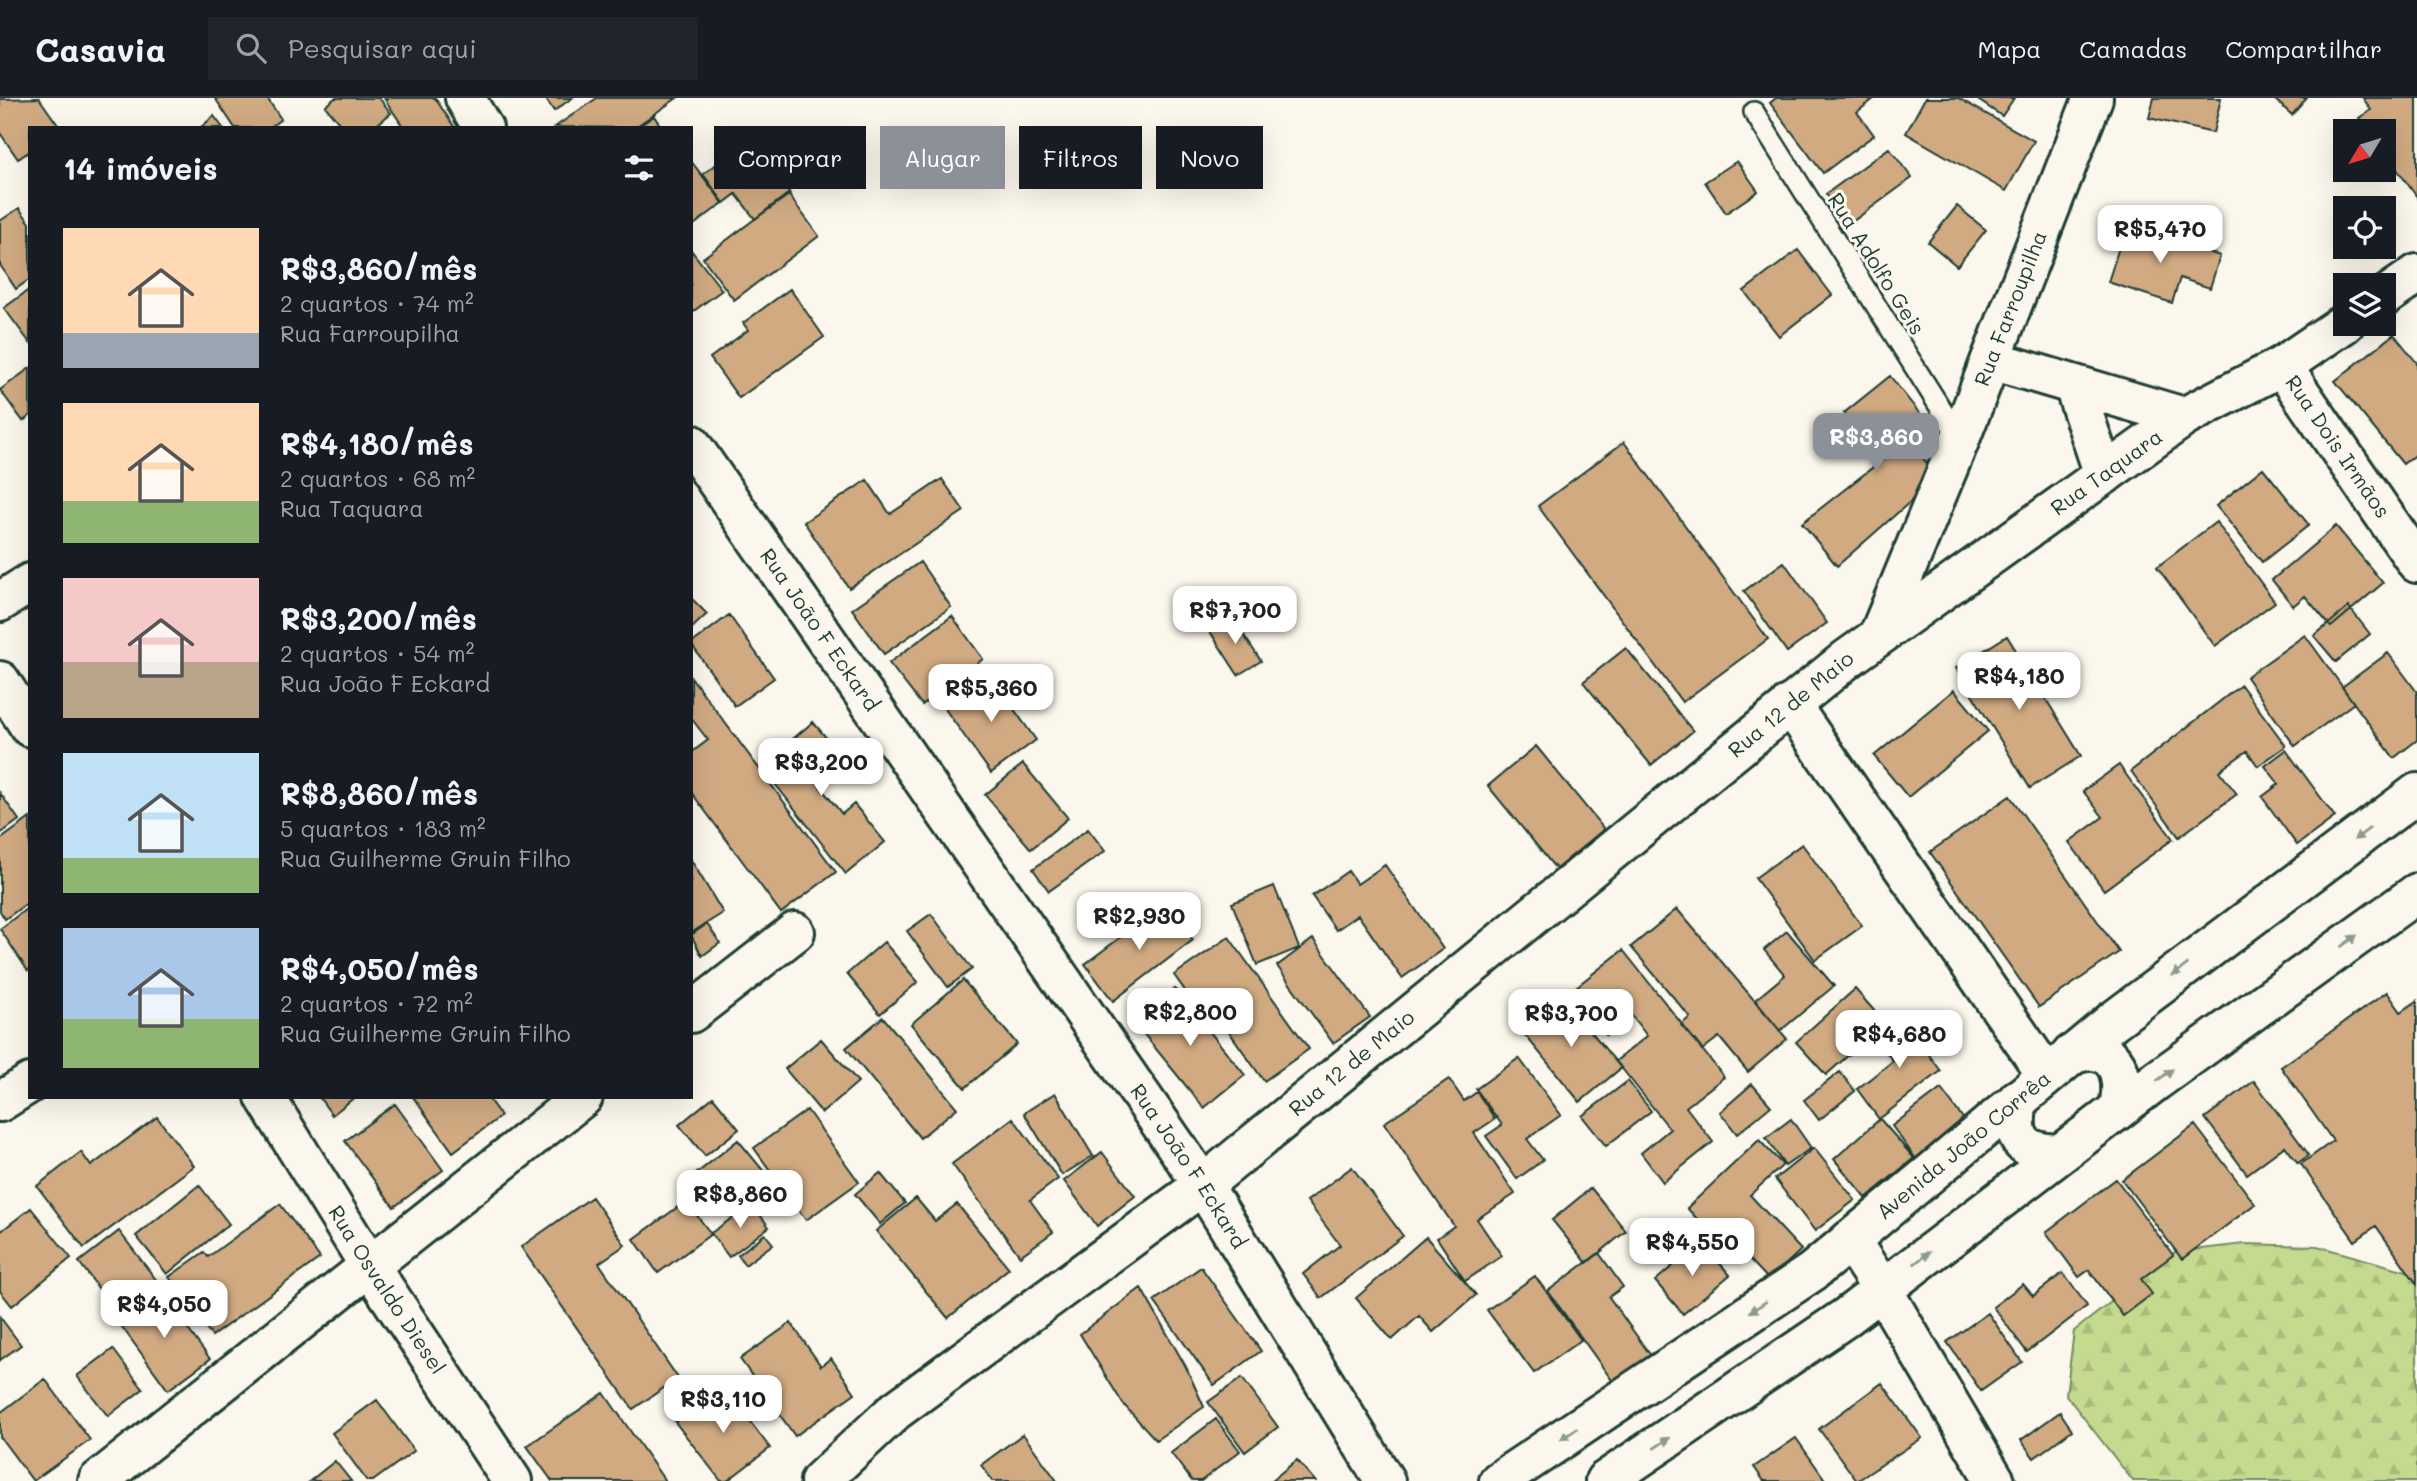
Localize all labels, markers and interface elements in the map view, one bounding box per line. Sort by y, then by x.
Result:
search box [208,17,698,80]
text: Casavia [35,27,166,70]
icon: search [232,29,270,67]
text: Pesquisar aqui [288,31,477,65]
text: Mapa [1977,33,2041,64]
text: Camadas [2079,33,2187,64]
text: Compartilhar [2225,33,2382,64]
north arrow [2333,119,2396,182]
map controls [2333,119,2396,336]
chip: Comprar [714,126,866,189]
chip: Alugar [880,126,1005,189]
chip: Filtros [1019,126,1142,189]
chip: Novo [1156,126,1263,189]
text: 14 imóveis [63,148,218,188]
icon: filters [620,149,658,187]
street label: Rua Adolfo Geis [1823,187,1932,339]
button: locate [2333,196,2396,259]
pin: R$5,470 [2095,206,2225,265]
text: R$5,470 [2114,213,2206,243]
street label: Rua Farroupilha [1967,227,2052,390]
text: R$3,860/mês [280,248,478,288]
icon: home [119,256,203,340]
button: layers [2333,273,2396,336]
text: 2 quartos · 74 m² [280,288,474,318]
text: Rua Farroupilha [280,318,460,348]
street label: Rua Dois Irmãos [2280,369,2397,523]
pin: R$3,860 [1811,414,1941,473]
text: R$3,860 [1829,421,1923,451]
street label: Rua Taquara [2045,422,2167,520]
text: R$4,180/mês [280,423,474,463]
icon: home [119,431,203,515]
text: 2 quartos · 68 m² [280,463,475,493]
text: Rua Taquara [280,493,424,523]
street label: Rua João F Eckard [755,542,886,716]
pin: R$7,700 [1170,587,1300,646]
text: R$7,700 [1189,594,1281,624]
text: R$3,200/mês [280,598,477,638]
icon: home [119,606,203,690]
text: 2 quartos · 54 m² [280,638,474,668]
street label: Rua 12 de Maio [1722,644,1859,763]
pin: R$4,180 [1954,652,2084,712]
text: R$4,180 [1973,660,2065,690]
pin: R$5,360 [926,664,1056,724]
text: Rua João F Eckard [280,668,490,698]
text: R$5,360 [944,672,1038,702]
pin: R$3,200 [756,738,886,798]
text: R$3,200 [774,746,868,776]
text: R$8,860/mês [280,773,478,813]
icon: home [119,781,203,865]
text: 5 quartos · 183 m² [280,813,486,843]
one-way arrow [2353,827,2372,841]
text: Rua Guilherme Gruin Filho [280,843,571,873]
pin: R$2,930 [1074,892,1204,952]
text: R$2,930 [1093,900,1185,930]
one-way arrow [2340,934,2358,948]
text: R$4,050/mês [280,948,479,988]
icon: home [119,956,203,1040]
one-way arrow [2172,963,2190,978]
text: 2 quartos · 72 m² [280,988,473,1018]
pin: R$2,800 [1125,988,1255,1048]
pin: R$3,700 [1506,990,1636,1049]
text: R$2,800 [1143,996,1237,1026]
text: R$3,700 [1524,997,1618,1027]
street label: Rua 12 de Maio [1283,1003,1419,1121]
pin: R$4,680 [1834,1010,1964,1070]
text: Rua Guilherme Gruin Filho [280,1018,571,1048]
text: R$4,680 [1852,1018,1946,1048]
street label: Avenida João Corrêa [1870,1064,2055,1225]
one-way arrow [2156,1068,2174,1082]
street label: Rua João F Eckard [1125,1078,1254,1253]
pin: R$8,860 [675,1170,805,1230]
text: R$8,860 [693,1178,787,1208]
street label: Rua Osvaldo Diesel [323,1200,452,1379]
pin: R$4,550 [1627,1218,1757,1278]
text: R$4,550 [1645,1226,1739,1256]
one-way arrow [1913,1252,1931,1266]
pin: R$4,050 [99,1280,229,1340]
text: R$4,050 [117,1288,211,1318]
one-way arrow [1749,1300,1768,1313]
pin: R$3,110 [658,1376,788,1435]
text: R$3,110 [680,1383,766,1413]
one-way arrow [1560,1427,1579,1440]
one-way arrow [1652,1437,1671,1450]

